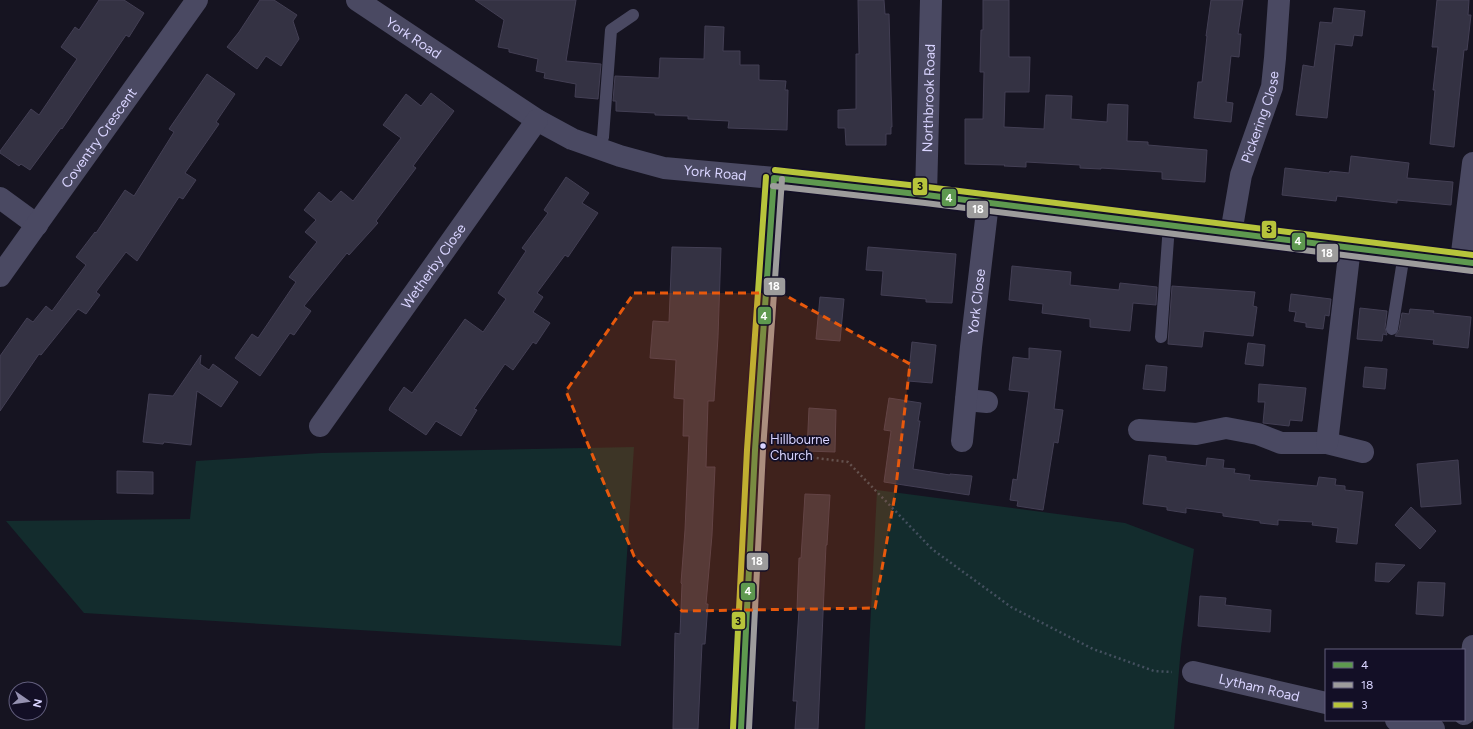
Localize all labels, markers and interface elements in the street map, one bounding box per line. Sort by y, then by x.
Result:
street label: York Road [382,14,444,63]
street label: Northbrook Road [919,44,939,153]
street label: Pickering Close [1238,70,1283,166]
street label: Coventry Crescent [58,85,141,191]
street label: York Road [683,162,747,184]
line badge: 3 [912,177,928,196]
text: 3 [917,180,923,193]
line badge: 4 [941,188,957,207]
text: 4 [946,192,953,205]
line badge: 18 [966,200,989,219]
text: 18 [972,203,984,216]
street label: Wetherby Close [398,220,470,312]
line badge: 3 [1261,220,1277,239]
text: 3 [1266,223,1272,236]
line badge: 4 [1291,232,1306,251]
text: 4 [1295,235,1302,248]
line badge: 18 [1316,243,1339,263]
text: 18 [1321,247,1333,260]
street label: York Close [965,268,989,336]
line badge: 18 [763,277,786,296]
text: 18 [768,280,780,293]
line badge: 4 [757,306,772,325]
text: 4 [761,310,768,323]
place label: Hillbourne Church [770,432,830,463]
marker: Hillbourne Church [758,441,768,451]
line badge: 18 [746,552,769,571]
text: 18 [751,555,763,568]
line badge: 4 [740,582,756,601]
text: 4 [745,585,752,598]
line badge: 3 [731,611,746,630]
text: 3 [735,615,741,628]
legend [1325,649,1465,721]
text: 4 [1361,658,1369,672]
street label: Lytham Road [1217,670,1301,706]
text: 18 [1361,678,1373,692]
north arrow [8,681,48,721]
text: N [30,698,45,709]
text: 3 [1361,698,1368,712]

